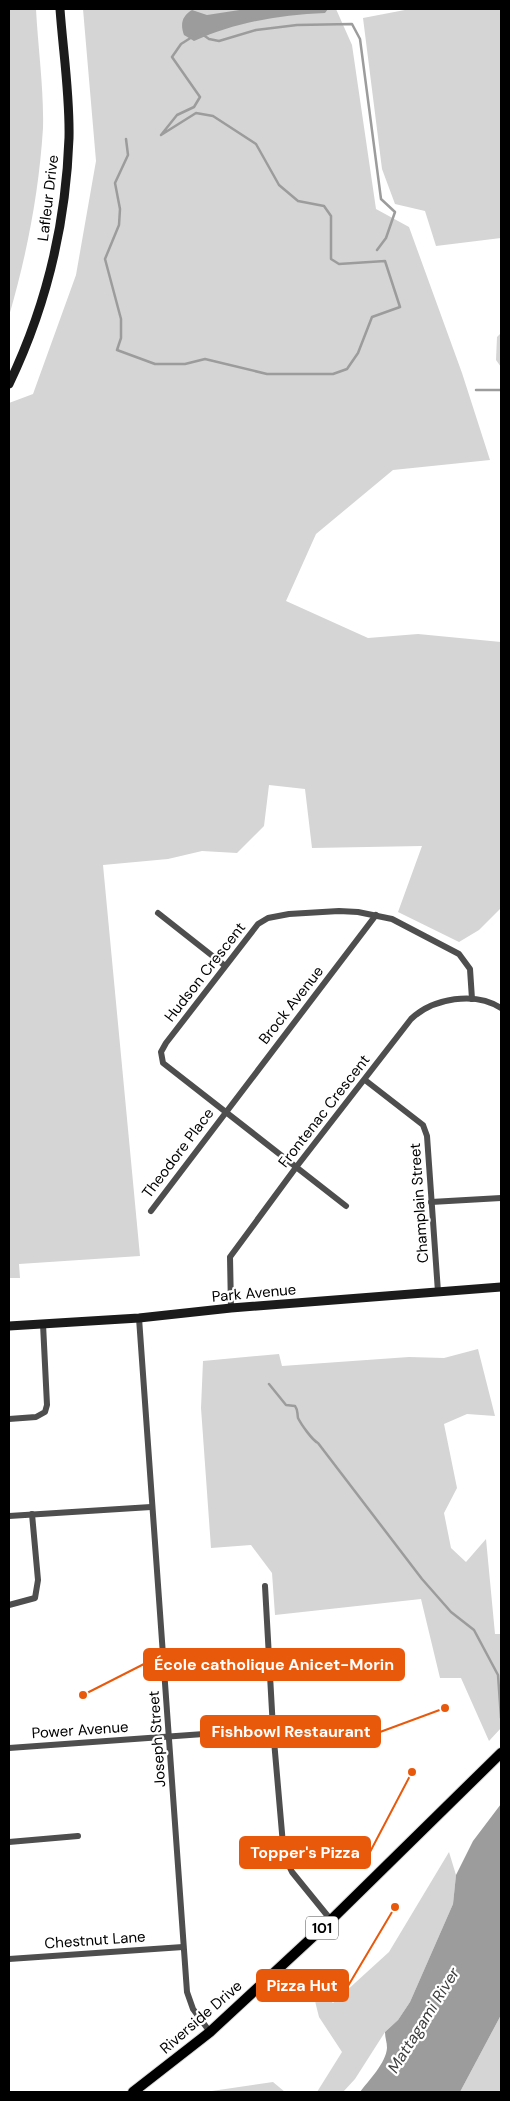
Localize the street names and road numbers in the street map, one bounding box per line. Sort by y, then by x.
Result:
street label: Lafleur Drive [33,154,63,242]
street label: Hudson Crescent [160,918,250,1026]
street label: Brock Avenue [254,962,328,1048]
street label: Frontenac Crescent [274,1050,374,1172]
street label: Theodore Place [138,1104,218,1202]
street label: Champlain Street [405,1142,433,1264]
street label: Park Avenue [211,1279,297,1307]
street label: Joseph Street [144,1690,170,1788]
street label: Power Avenue [31,1717,129,1743]
road number: 101 [306,1916,338,1940]
street label: Chestnut Lane [44,1926,146,1954]
street label: Riverside Drive [156,1976,246,2058]

